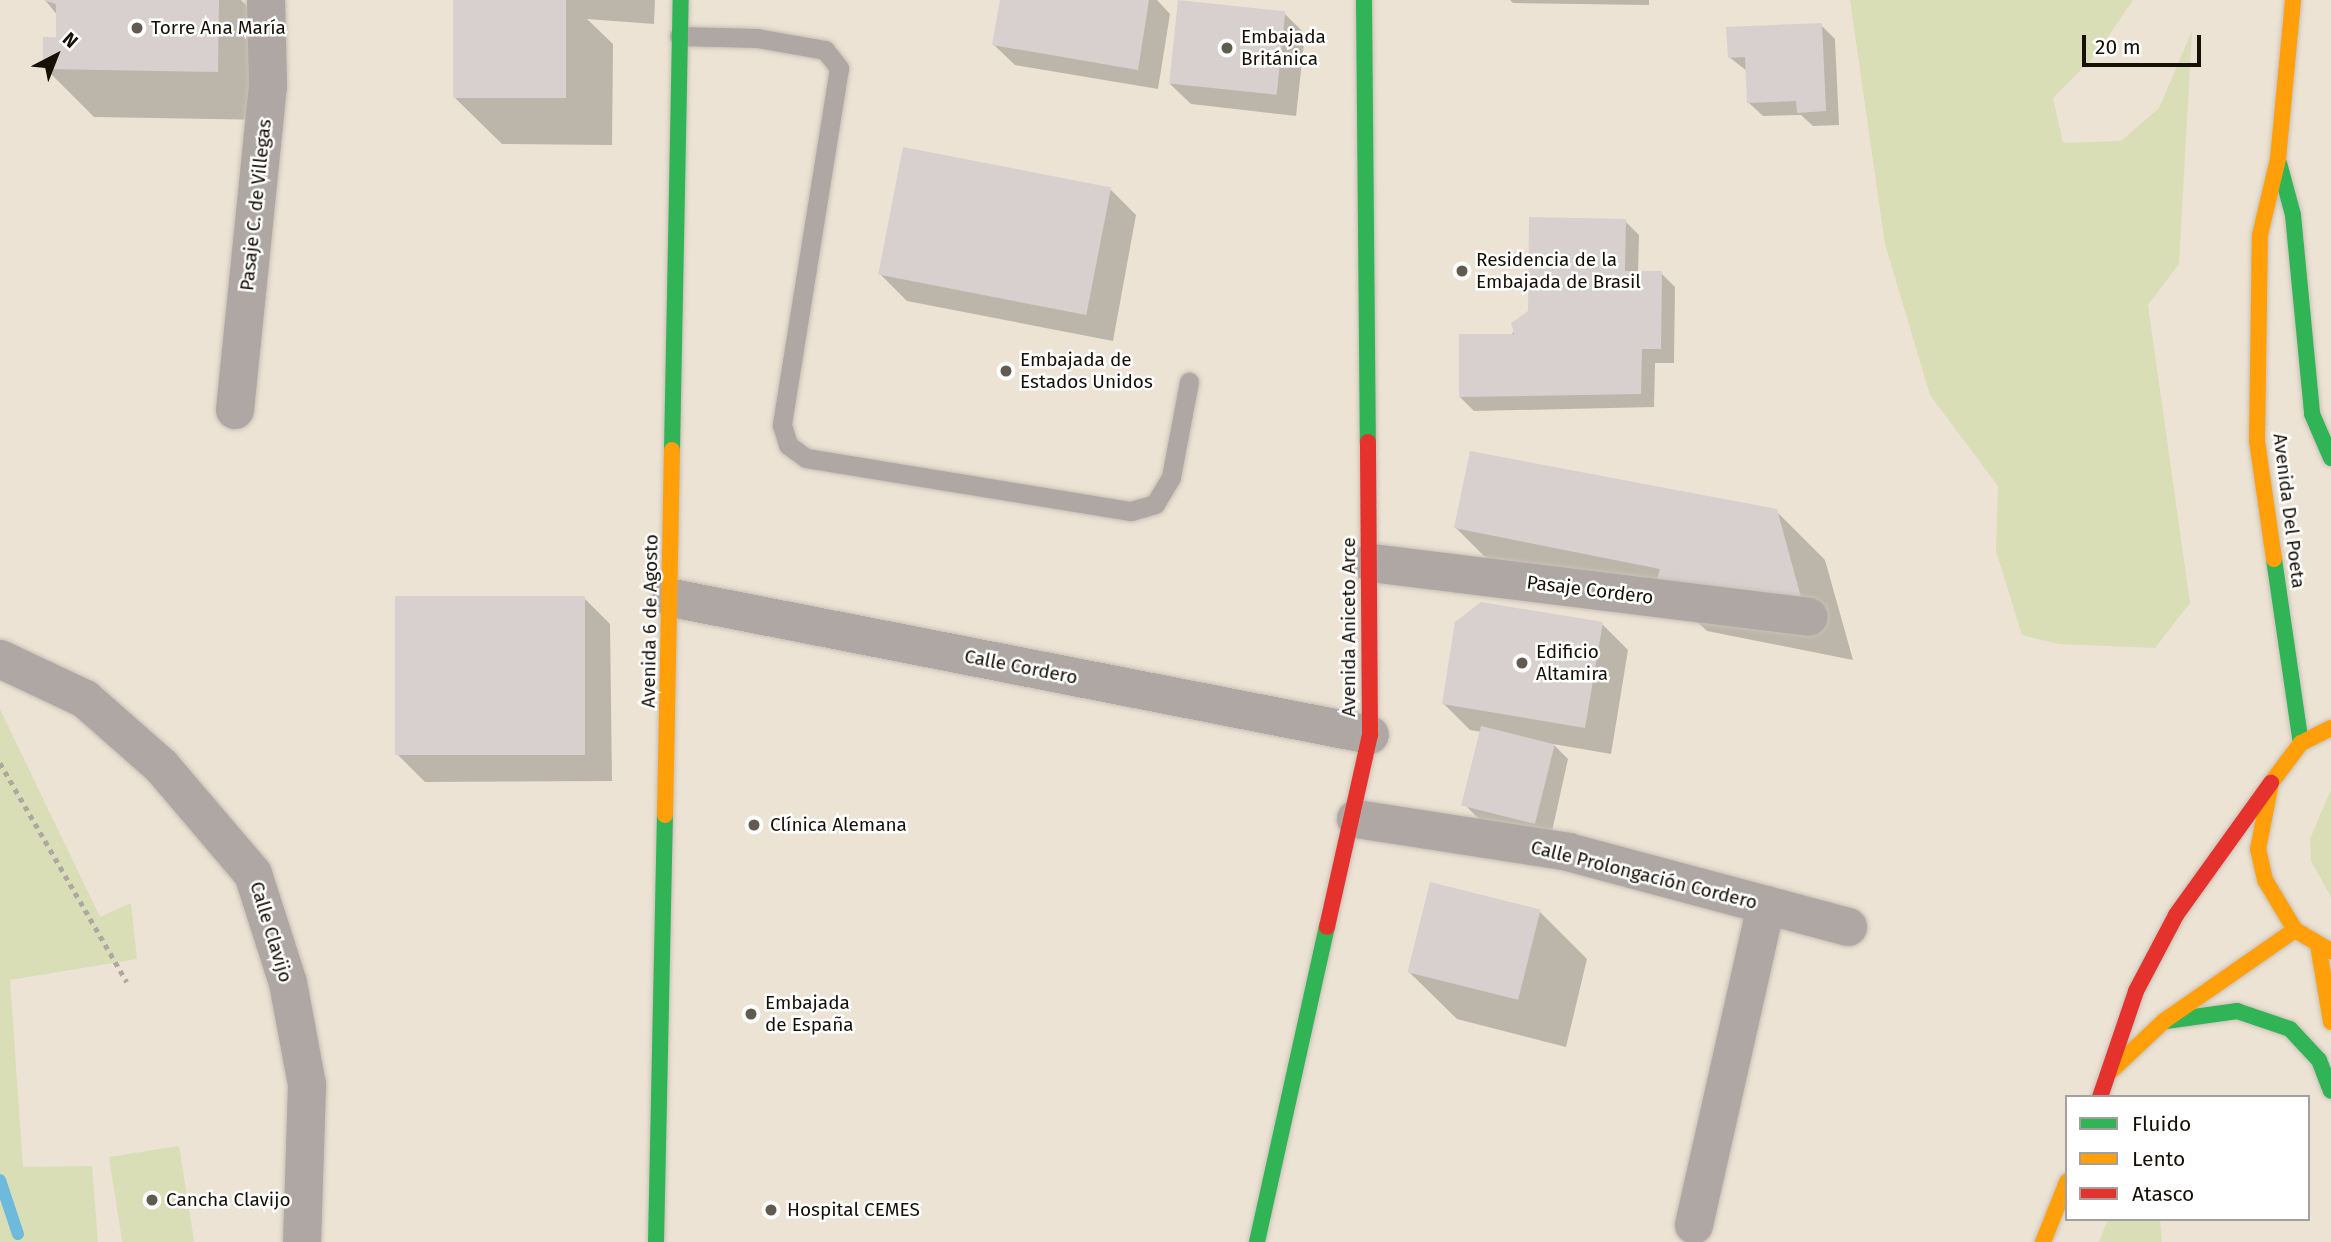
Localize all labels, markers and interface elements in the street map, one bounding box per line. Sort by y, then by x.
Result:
place label: Torre Ana María [151,17,286,39]
marker: Torre Ana María [129,20,145,36]
north arrow [21,21,91,91]
scale bar [2086,21,2205,65]
place label: Embajada Británica [1241,26,1326,70]
text: N [58,27,83,53]
text: 20 m [2095,34,2141,60]
marker: Embajada Británica [1219,40,1235,56]
street label: Pasaje C. de Villegas [236,118,276,292]
place label: Residencia de la Embajada de Brasil [1476,249,1641,293]
marker: Residencia de la Embajada de Brasil [1454,263,1470,279]
place label: Embajada de Estados Unidos [1020,349,1153,393]
marker: Embajada de Estados Unidos [998,363,1014,379]
street label: Avenida Del Poeta [2268,432,2310,590]
street label: Avenida 6 de Agosto [637,534,663,708]
street label: Avenida Aniceto Arce [1338,537,1360,717]
street label: Pasaje Cordero [1525,571,1655,609]
place label: Edificio Altamira [1536,641,1608,685]
street label: Calle Cordero [963,645,1079,689]
marker: Edificio Altamira [1514,655,1530,671]
place label: Clínica Alemana [770,814,907,836]
marker: Clínica Alemana [744,815,764,835]
street label: Calle Prolongación Cordero [1528,836,1760,914]
street label: Calle Clavijo [245,879,297,985]
place label: Embajada de España [765,992,854,1036]
marker: Embajada de España [743,1006,759,1022]
legend [2065,1095,2310,1221]
text: Fluido [2132,1111,2191,1137]
text: Lento [2132,1146,2185,1172]
text: Atasco [2132,1181,2194,1207]
place label: Cancha Clavijo [166,1189,291,1211]
marker: Cancha Clavijo [144,1192,160,1208]
place label: Hospital CEMES [787,1199,920,1221]
marker: Hospital CEMES [761,1200,781,1220]

